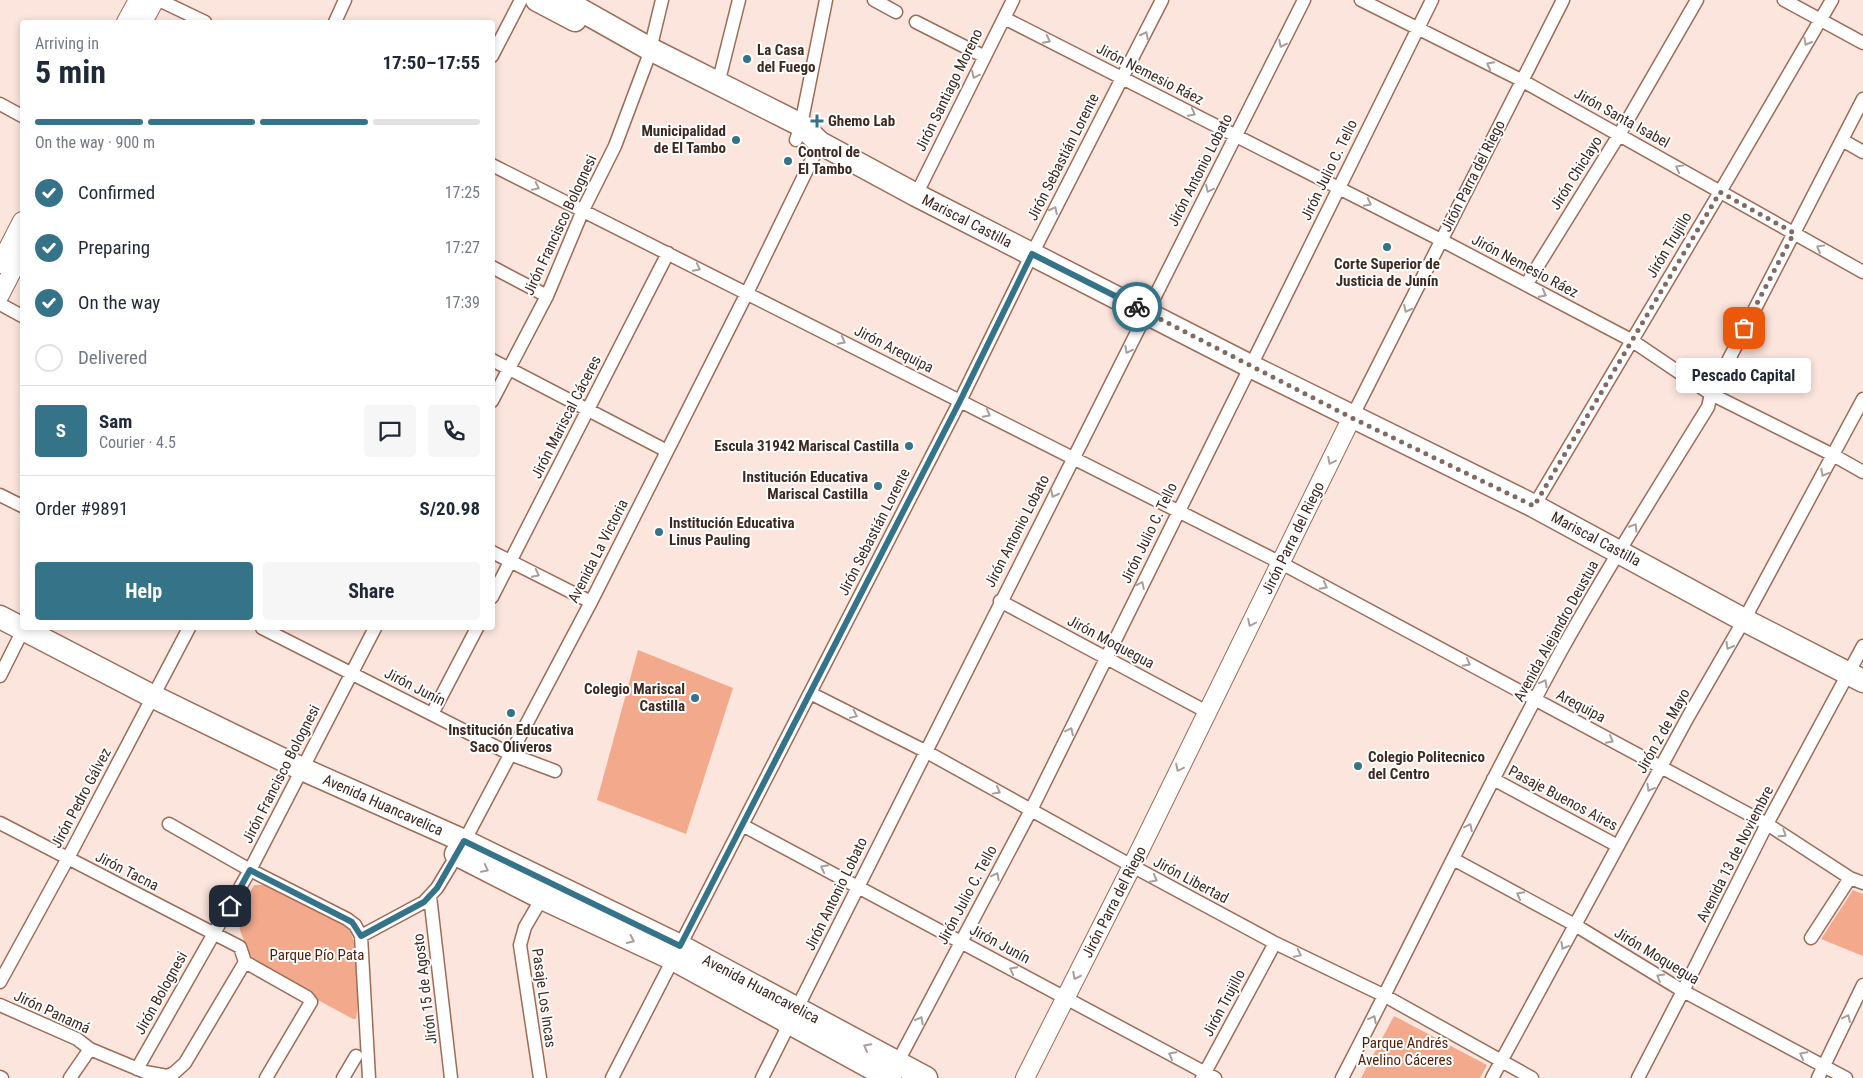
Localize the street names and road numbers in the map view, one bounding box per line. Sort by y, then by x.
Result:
street label: Jirón Santiago Moreno [912,26,986,154]
street label: Jirón Nemesio Ráez [1093,39,1207,109]
street label: Jirón Santa Isabel [1571,84,1673,152]
street label: Jirón Sebastián Lorente [1023,90,1103,224]
street label: Jirón Antonio Lobato [1164,111,1236,229]
street label: Jirón Julio C. Tello [1297,117,1361,223]
street label: Jirón Parra del Riego [1437,117,1509,235]
street label: Jirón Chiclayo [1546,133,1606,213]
street label: Jirón Francisco Bolognesi [520,152,600,298]
street label: Mariscal Castilla [919,191,1015,251]
street label: Jirón Trujillo [1642,209,1696,281]
street label: Jirón Nemesio Ráez [1469,230,1581,302]
street label: Jirón Arequipa [851,321,937,377]
street label: Jirón Mariscal Cáceres [527,352,605,482]
street label: Jirón Sebastián Lorente [834,465,914,599]
street label: Jirón Antonio Lobato [981,472,1053,590]
street label: Jirón Parra del Riego [1258,479,1328,597]
street label: Jirón Julio C. Tello [1117,480,1181,586]
street label: Avenida La Victoria [564,496,632,606]
street label: Mariscal Castilla [1548,508,1644,570]
street label: Avenida Alejandro Deustua [1510,557,1602,705]
street label: Jirón Moquegua [1064,612,1158,672]
street label: Jirón Junín [382,664,448,710]
street label: Jirón 2 de Mayo [1632,685,1694,777]
street label: Arequipa [1553,686,1609,726]
street label: Jirón Francisco Bolognesi [238,702,324,846]
street label: Jirón Pedro Gálvez [47,745,115,851]
street label: Pasaje Buenos Aires [1505,762,1621,834]
street label: Avenida Huancavelica [320,770,446,840]
street label: Avenida 13 de Noviembre [1693,783,1777,925]
street label: Jirón Antonio Lobato [801,834,871,954]
street label: Jirón Julio C. Tello [933,842,1001,948]
street label: Jirón Parra del Riego [1078,843,1150,961]
street label: Jirón Tacna [92,847,162,895]
street label: Jirón Libertad [1150,853,1232,907]
street label: Jirón Junín [967,921,1033,967]
street label: Jirón Moquegua [1611,924,1703,988]
street label: Jirón 15 de Agosto [409,932,441,1046]
street label: Pasaje Los Incas [528,947,560,1049]
street label: Jirón Bolognesi [131,948,191,1038]
street label: Avenida Huancavelica [699,951,823,1027]
street label: Jirón Trujillo [1199,966,1249,1040]
street label: Jirón Panamá [11,987,93,1037]

